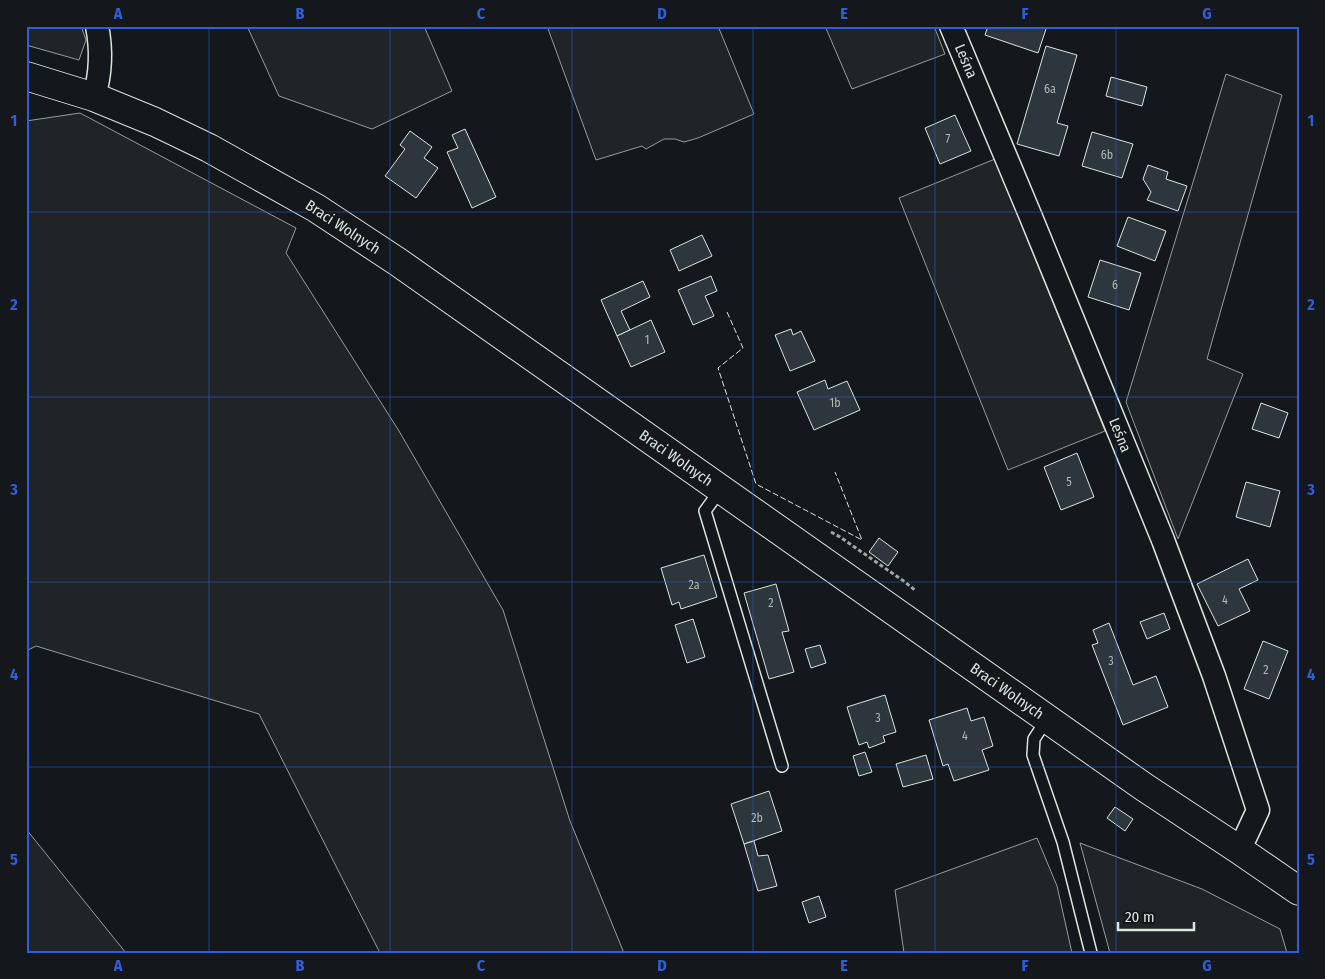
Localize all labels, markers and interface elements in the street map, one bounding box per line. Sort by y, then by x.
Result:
text: A [113,4,123,23]
text: B [296,4,305,23]
text: C [477,4,486,23]
text: D [657,4,667,23]
text: E [840,4,848,23]
text: F [1021,4,1029,23]
text: G [1202,4,1212,23]
street label: Leśna [951,41,981,81]
house number: 6a [1044,82,1056,96]
text: 1 [11,111,17,130]
text: 1 [1308,111,1314,130]
house number: 7 [946,132,951,146]
house number: 6b [1101,148,1113,162]
street label: Braci Wolnych [302,196,384,258]
house number: 6 [1112,278,1118,292]
text: 2 [9,295,18,314]
text: 2 [1306,295,1315,314]
house number: 1 [645,333,649,347]
house number: 1b [829,396,841,410]
street label: Leśna [1105,415,1135,455]
street label: Braci Wolnych [636,426,716,490]
house number: 5 [1066,475,1072,489]
text: 3 [9,480,18,499]
text: 3 [1306,480,1315,499]
house number: 2a [688,578,700,592]
house number: 4 [1222,593,1228,607]
house number: 2 [768,596,774,610]
house number: 3 [1108,654,1114,668]
street label: Braci Wolnych [967,659,1047,723]
house number: 2 [1263,663,1269,677]
text: 4 [10,665,18,684]
text: 4 [1307,665,1315,684]
house number: 3 [875,711,881,725]
house number: 4 [962,729,968,743]
house number: 2b [751,811,763,825]
text: 5 [10,850,18,869]
text: 5 [1307,850,1315,869]
scale bar [1118,899,1194,931]
text: 20 m [1125,908,1155,926]
text: A [113,956,123,975]
text: B [296,956,305,975]
text: C [477,956,486,975]
text: D [657,956,667,975]
text: E [840,956,848,975]
text: F [1021,956,1029,975]
text: G [1202,956,1212,975]

